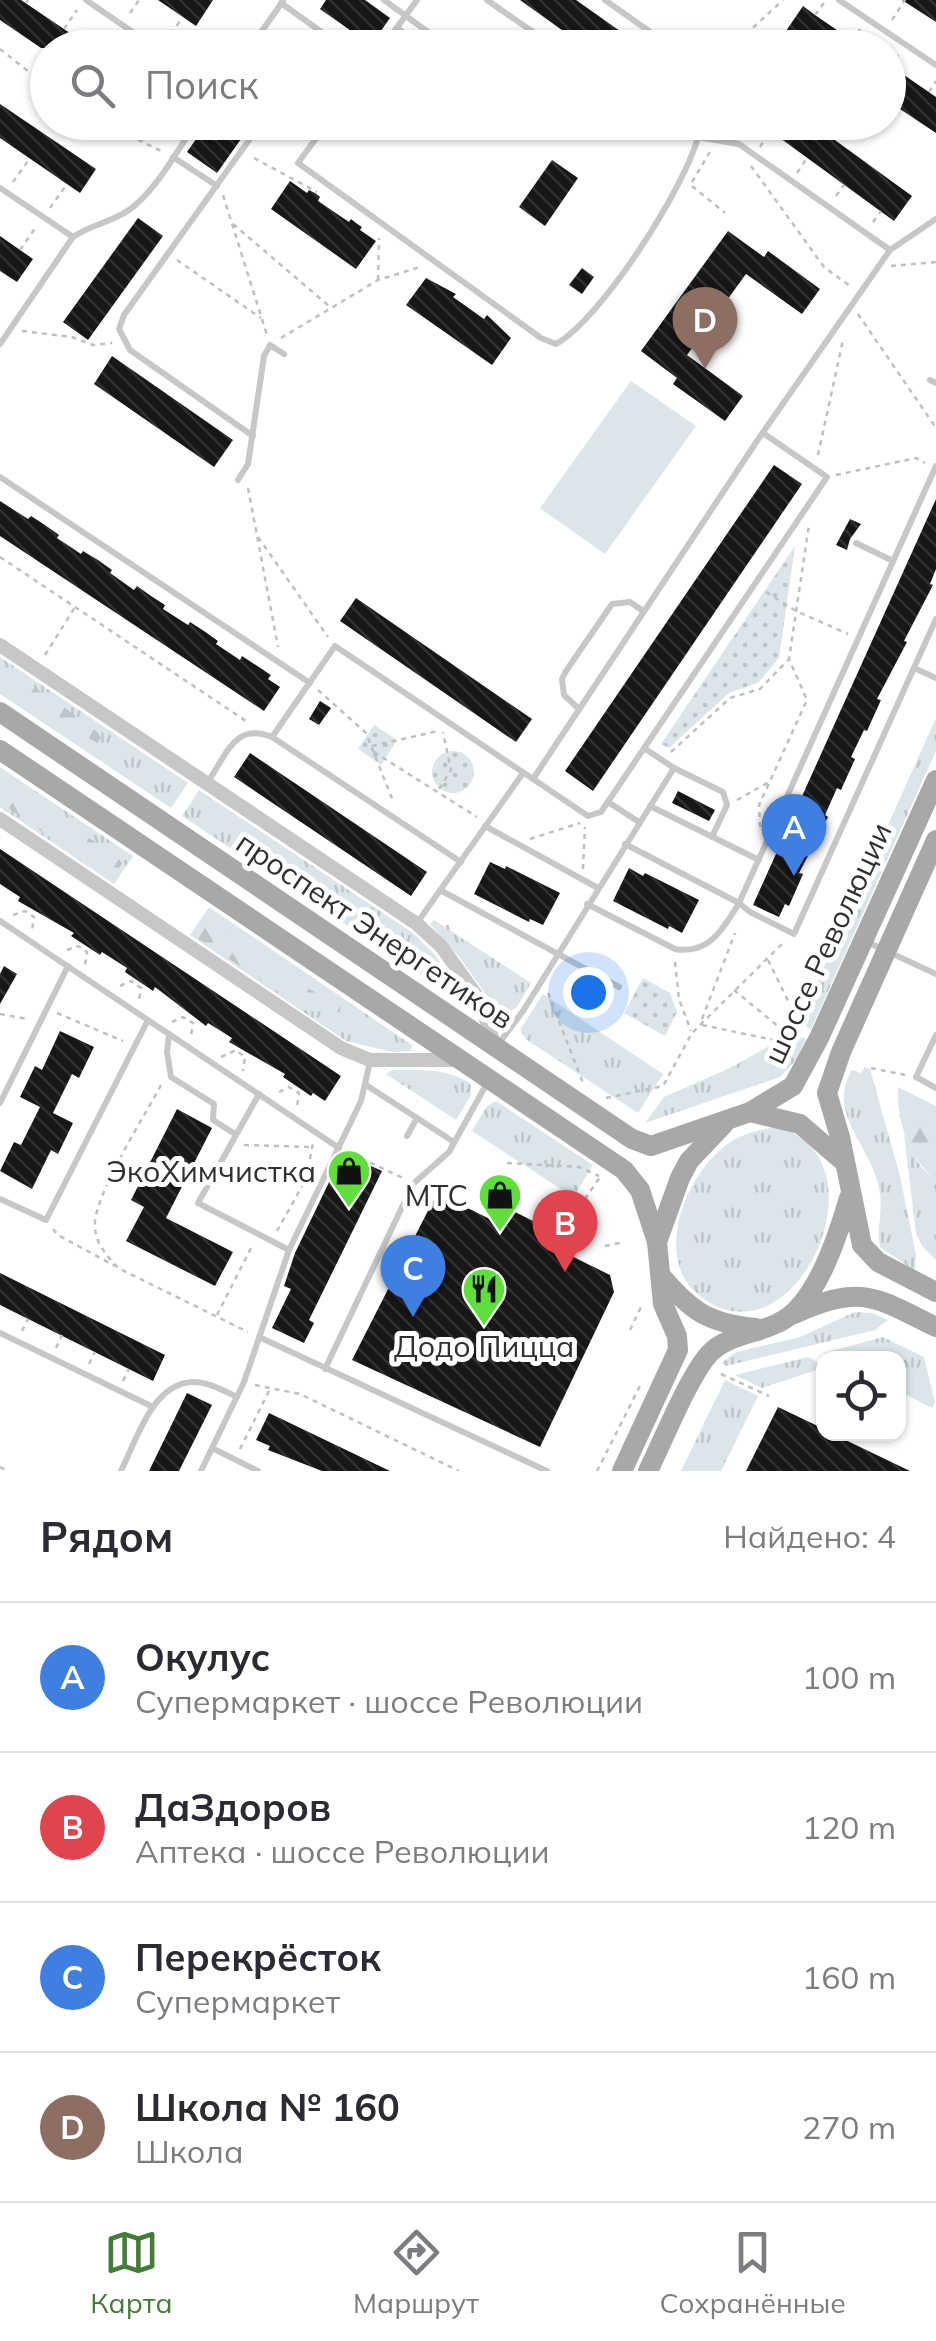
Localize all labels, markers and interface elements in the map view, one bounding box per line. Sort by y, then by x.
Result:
search box [30,30,906,140]
icon: search [65,58,120,113]
text: Поиск [145,61,258,109]
pin: D [672,286,738,369]
pin: A [762,794,826,876]
street label: шоссе Революции [755,816,899,1070]
street label: проспект Энергетиков [229,823,521,1037]
your location [563,967,614,1018]
shop icon: ЭкоХимчистка [326,1148,372,1209]
place label: ЭкоХимчистка [106,1152,316,1190]
shop icon: МТС [477,1172,523,1233]
place label: МТС [405,1176,468,1214]
pin: B [532,1190,598,1272]
pin: C [380,1234,446,1317]
restaurant icon: Додо Пицца [461,1266,507,1327]
place label: Додо Пицца [394,1327,574,1365]
map controls [816,1351,906,1441]
button: locate [816,1351,906,1441]
text: Рядом [40,1510,173,1563]
text: Найдено: 4 [723,1516,896,1556]
text: Окулус [135,1633,270,1681]
text: A [60,1657,85,1697]
text: 100 m [802,1657,896,1697]
text: Супермаркет · шоссе Революции [135,1681,643,1721]
text: ДаЗдоров [135,1783,331,1831]
text: B [61,1807,84,1847]
text: 120 m [802,1807,896,1847]
text: Аптека · шоссе Революции [135,1831,550,1871]
text: Перекрёсток [135,1933,381,1981]
text: C [62,1957,83,1997]
text: 160 m [802,1957,896,1997]
text: Супермаркет [135,1981,340,2021]
text: Школа № 160 [135,2083,400,2131]
text: D [60,2107,85,2147]
text: 270 m [802,2107,896,2147]
text: Школа [135,2131,243,2171]
tab: Карта [90,2225,173,2320]
tab: Маршрут [353,2225,479,2320]
tab: Сохранённые [659,2225,846,2320]

